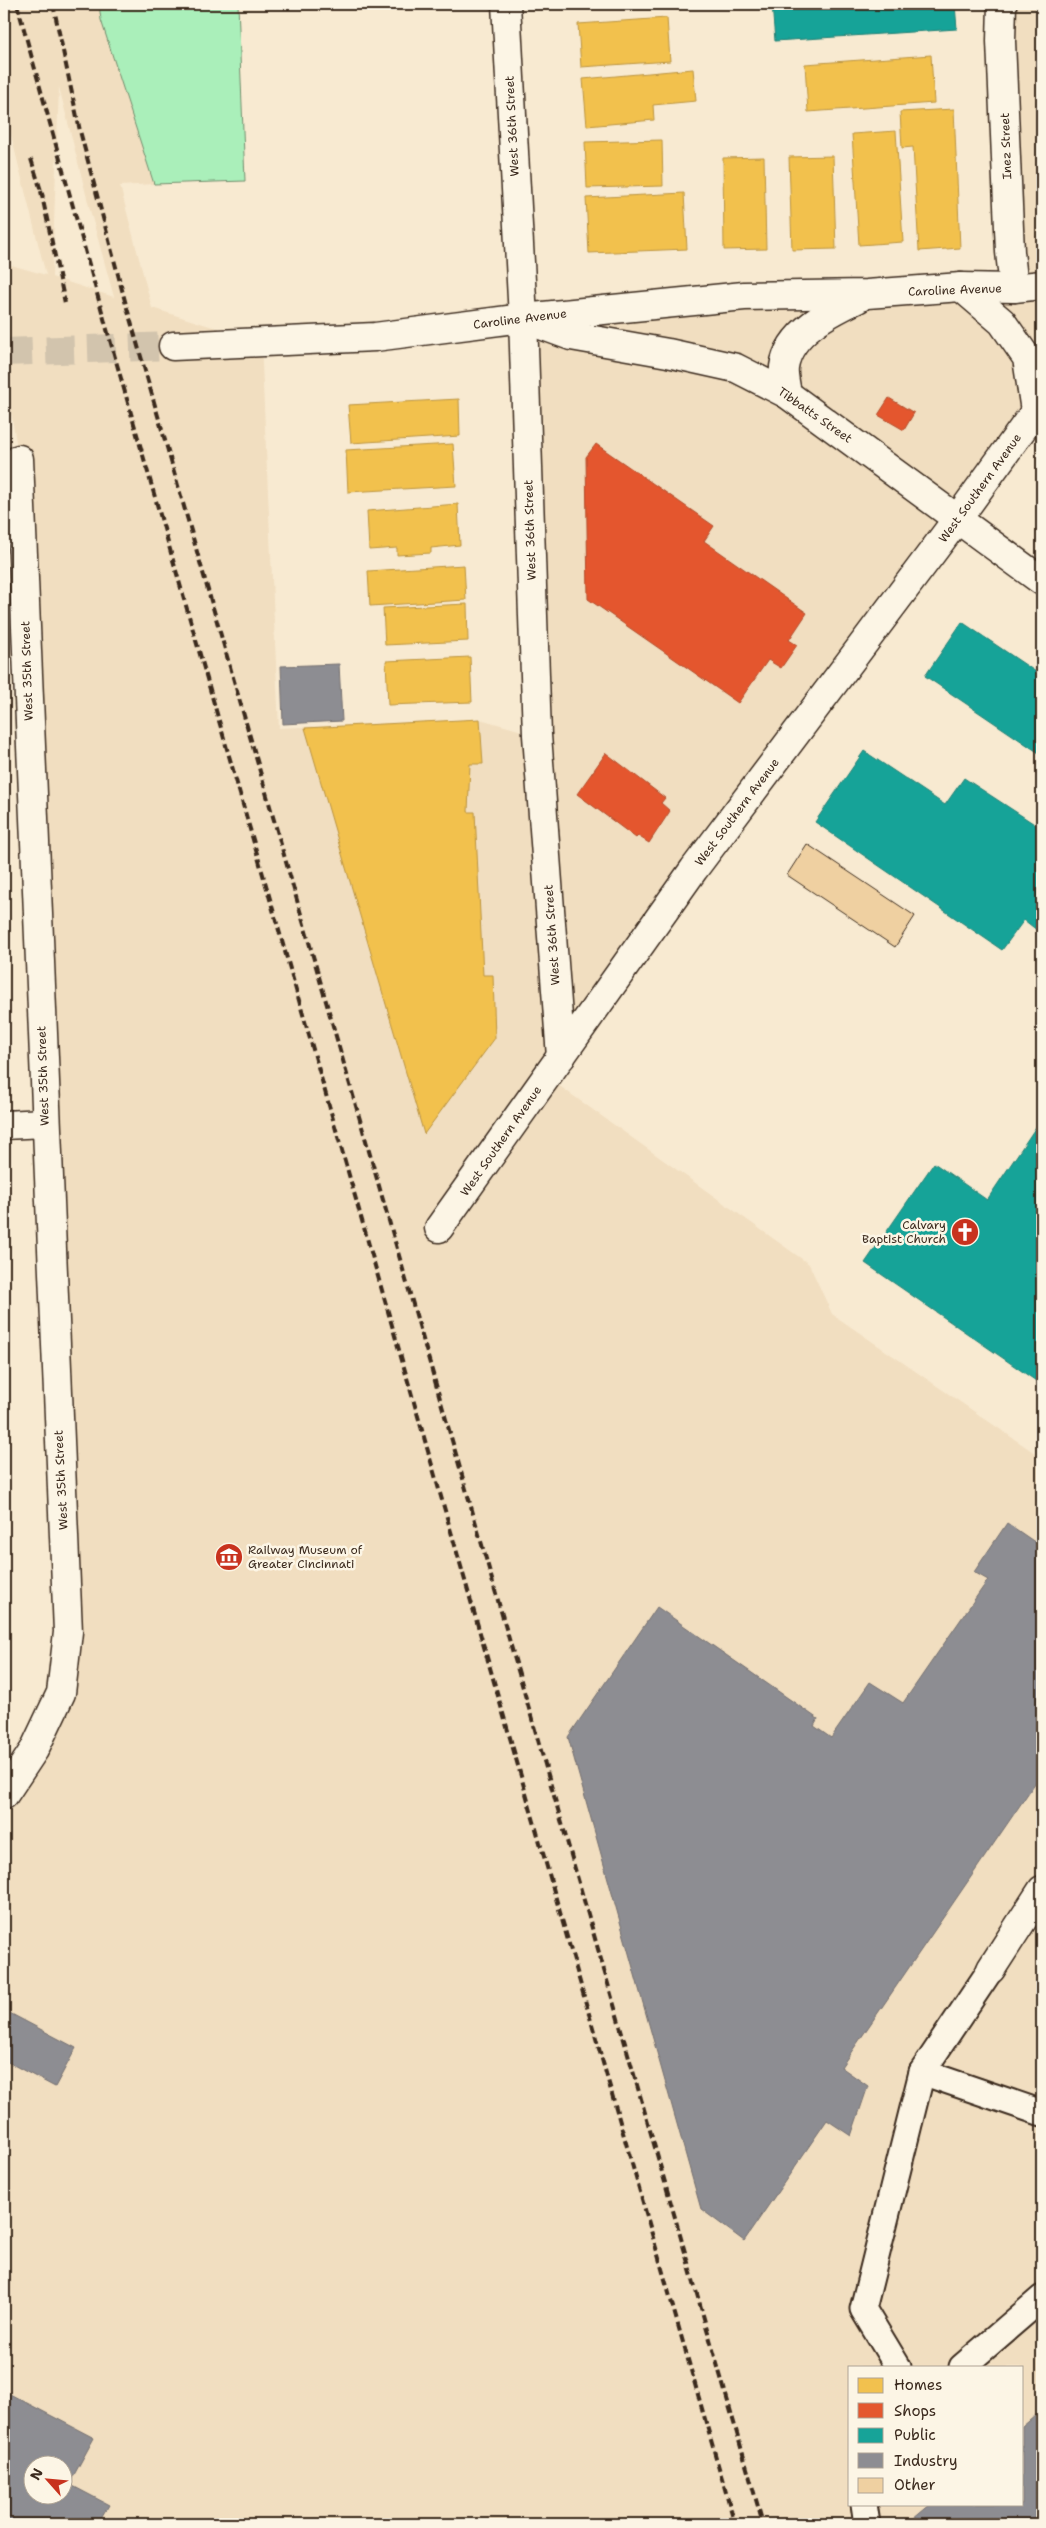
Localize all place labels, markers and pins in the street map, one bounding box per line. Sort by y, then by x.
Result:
place label: Calvary Baptist Church [862,1217,946,1247]
church icon: Calvary Baptist Church [950,1217,980,1247]
museum icon: Railway Museum of Greater Cincinnati [214,1542,244,1572]
place label: Railway Museum of Greater Cincinnati [248,1542,363,1572]

